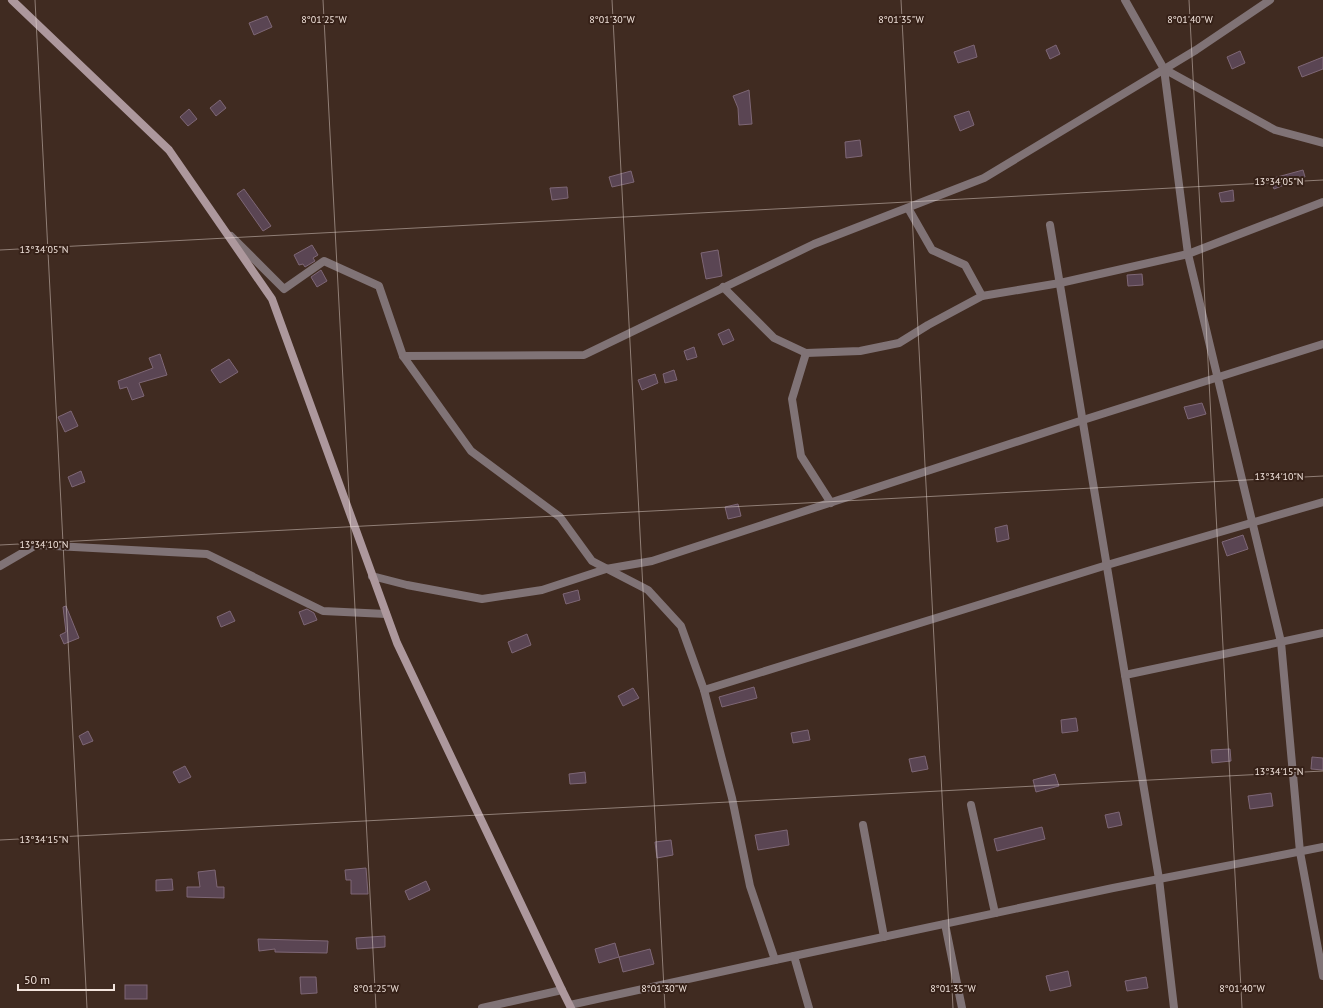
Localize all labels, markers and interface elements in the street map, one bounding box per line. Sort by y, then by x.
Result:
text: 8°01'25"W [301,13,348,26]
text: 8°01'30"W [589,13,636,26]
text: 8°01'35"W [878,13,925,26]
text: 8°01'40"W [1167,13,1214,26]
text: 13°34'05"N [1254,175,1304,188]
text: 13°34'05"N [19,243,69,256]
text: 13°34'10"N [1254,470,1304,483]
text: 13°34'10"N [19,538,69,551]
text: 13°34'15"N [1254,765,1304,778]
text: 13°34'15"N [19,833,69,846]
scale bar [18,966,114,992]
text: 50 m [24,972,50,987]
text: 8°01'25"W [353,982,400,995]
text: 8°01'30"W [641,982,688,995]
text: 8°01'35"W [930,982,977,995]
text: 8°01'40"W [1219,982,1266,995]

